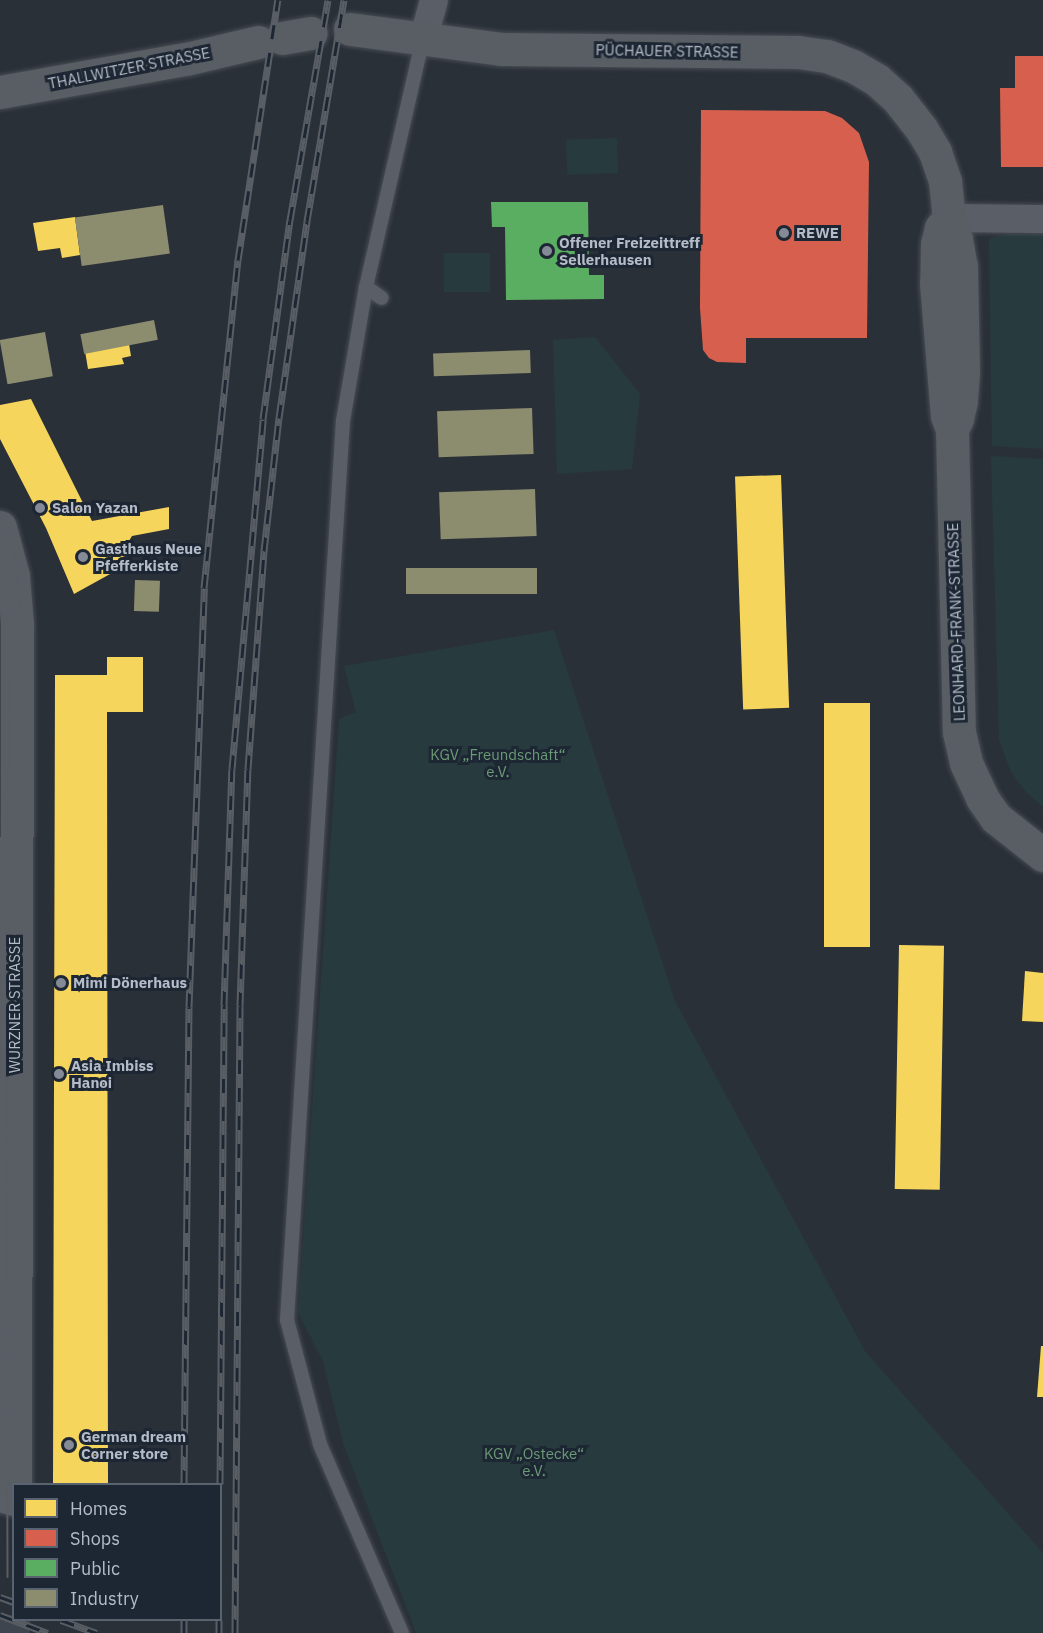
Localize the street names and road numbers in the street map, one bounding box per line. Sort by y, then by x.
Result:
street label: PÜCHAUER STRASSE [595,41,739,61]
street label: THALLWITZER STRASSE [47,43,211,93]
street label: LEONHARD-FRANK-STRASSE [944,522,968,722]
street label: WURZNER STRASSE [6,937,24,1073]

